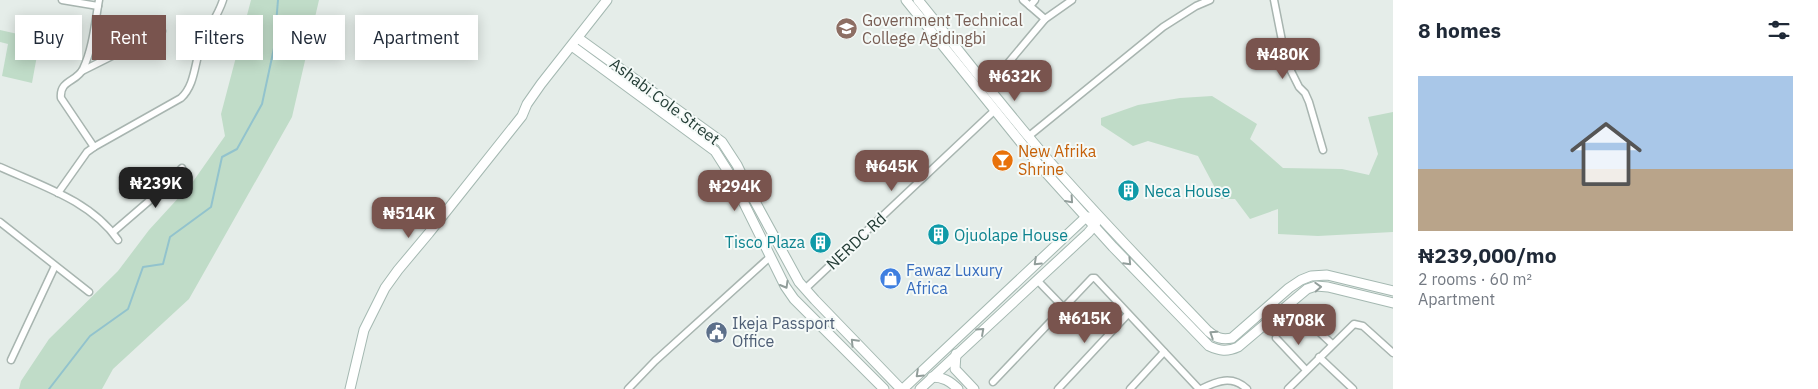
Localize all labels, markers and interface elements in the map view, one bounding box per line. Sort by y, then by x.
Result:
place label: Government Technical College Agidingbi [862,10,1023,48]
chip: Buy [15,15,82,60]
chip: Rent [92,15,166,60]
chip: Filters [176,15,263,60]
chip: New [273,15,345,60]
chip: Apartment [355,15,478,60]
text: 8 homes [1418,16,1501,44]
icon: filters [1765,16,1793,44]
school or university icon: Government Technical College Agidingbi [834,17,858,41]
pin: ₦480K [1248,38,1318,80]
text: ₦480K [1257,44,1309,64]
street label: Ashabi Cole Street [606,53,724,149]
pin: ₦632K [980,59,1050,102]
text: ₦632K [989,66,1041,86]
icon: home [1561,109,1651,199]
place label: New Afrika Shrine [1018,141,1097,179]
bar icon: New Afrika Shrine [990,148,1014,172]
pin: ₦645K [857,150,927,192]
text: ₦645K [866,156,918,176]
pin: ₦239K [121,166,191,209]
pin: ₦294K [700,170,770,212]
text: ₦239K [130,173,182,193]
text: ₦294K [709,176,761,196]
building icon: Neca House [1116,179,1140,203]
place label: Neca House [1144,181,1231,201]
one-way arrow [1064,194,1073,203]
pin: ₦514K [374,196,444,239]
text: ₦514K [383,203,435,223]
street label: NERDC Rd [822,208,890,274]
building icon: Ojuolape House [926,223,950,247]
place label: Ojuolape House [954,225,1068,245]
building icon: Tisco Plaza [809,230,833,254]
place label: Tisco Plaza [725,232,805,252]
text: ₦239,000/mo [1418,241,1556,269]
one-way arrow [1034,256,1043,265]
one-way arrow [1122,256,1131,265]
place label: Fawaz Luxury Africa [906,260,1003,298]
shop icon: Fawaz Luxury Africa [878,267,902,291]
text: 2 rooms · 60 m² [1418,269,1532,289]
one-way arrow [778,279,788,288]
one-way arrow [1315,282,1323,293]
text: Apartment [1418,289,1495,309]
pin: ₦615K [1050,302,1120,344]
pin: ₦708K [1264,304,1334,346]
text: ₦615K [1059,308,1111,328]
text: ₦708K [1273,310,1325,330]
place label: Ikeja Passport Office [732,313,835,351]
public building icon: Ikeja Passport Office [704,320,728,344]
one-way arrow [975,328,984,337]
one-way arrow [1209,331,1219,340]
one-way arrow [851,338,860,347]
one-way arrow [916,368,925,377]

